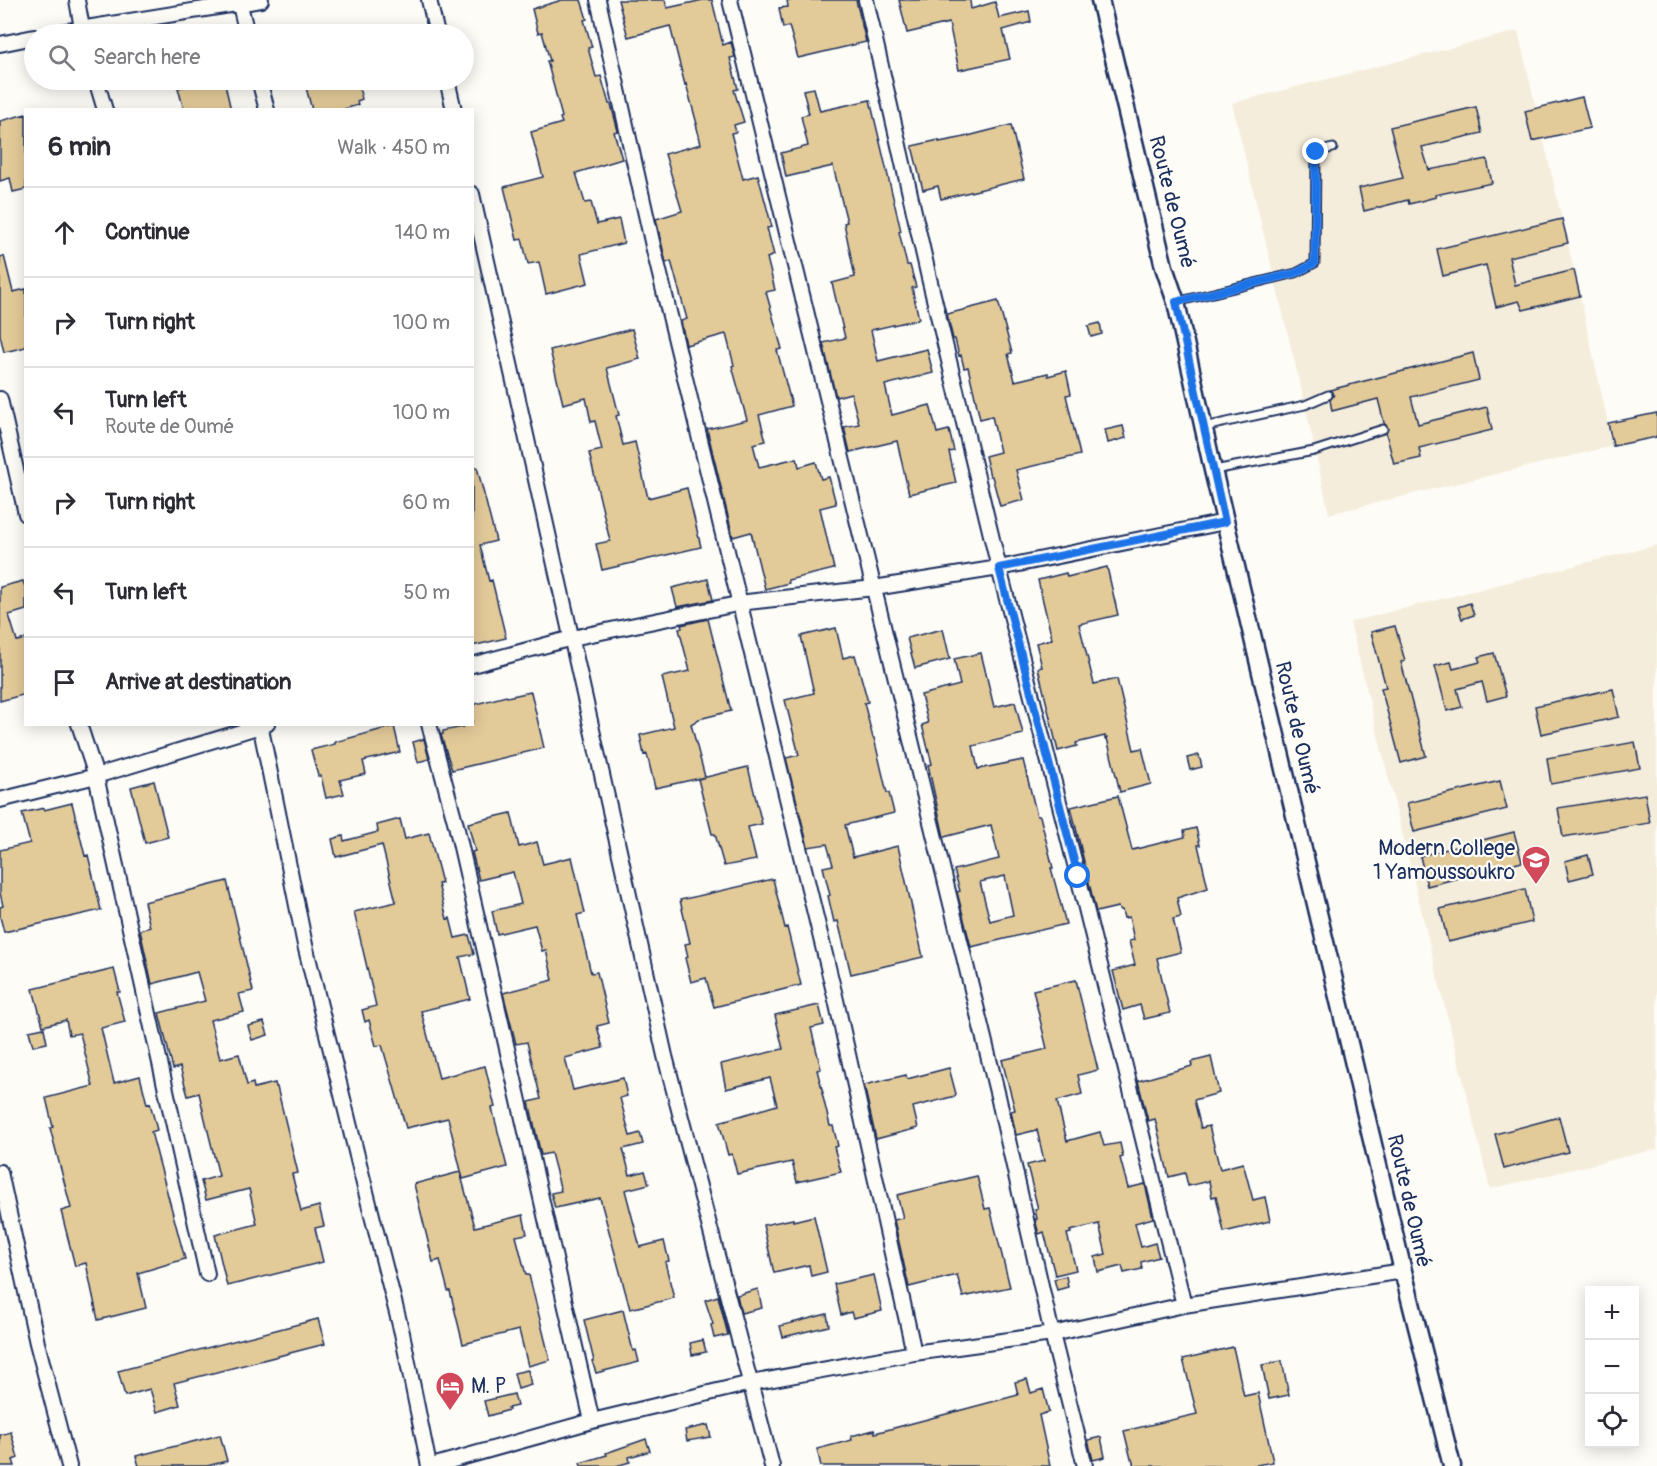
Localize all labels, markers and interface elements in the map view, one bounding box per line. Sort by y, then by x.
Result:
search box [24,24,474,90]
icon: search [45,41,78,74]
text: Search here [93,43,200,71]
text: 6 min [48,131,111,163]
street label: Route de Oumé [1142,133,1202,271]
text: Walk · 450 m [337,135,450,160]
route end [1302,138,1328,164]
icon: ahead [48,216,81,249]
text: Continue [105,218,189,246]
text: 140 m [395,220,450,245]
icon: right [48,306,81,339]
text: Turn right [105,308,195,336]
text: 100 m [393,310,450,335]
text: Turn left [105,386,187,414]
icon: left [48,396,81,429]
text: 100 m [393,400,450,425]
text: Route de Oumé [105,414,234,439]
icon: right [48,486,81,519]
text: Turn right [105,488,195,516]
text: 60 m [403,490,450,515]
icon: left [48,576,81,609]
text: Turn left [105,578,187,606]
text: 50 m [403,580,450,605]
street label: Route de Oumé [1269,659,1325,797]
icon: arrive [48,666,81,699]
text: Arrive at destination [105,668,291,696]
place label: Modern College 1 Yamoussoukro [1373,835,1516,886]
school or university icon: Modern College 1 Yamoussoukro [1520,844,1552,886]
route start [1064,862,1090,888]
street label: Route de Oumé [1381,1132,1437,1270]
map controls [1585,1286,1639,1448]
button: + [1585,1286,1639,1340]
button: − [1585,1340,1639,1394]
hotel icon: M. P [434,1370,466,1412]
place label: M. P [471,1373,506,1400]
button: locate [1585,1394,1639,1448]

